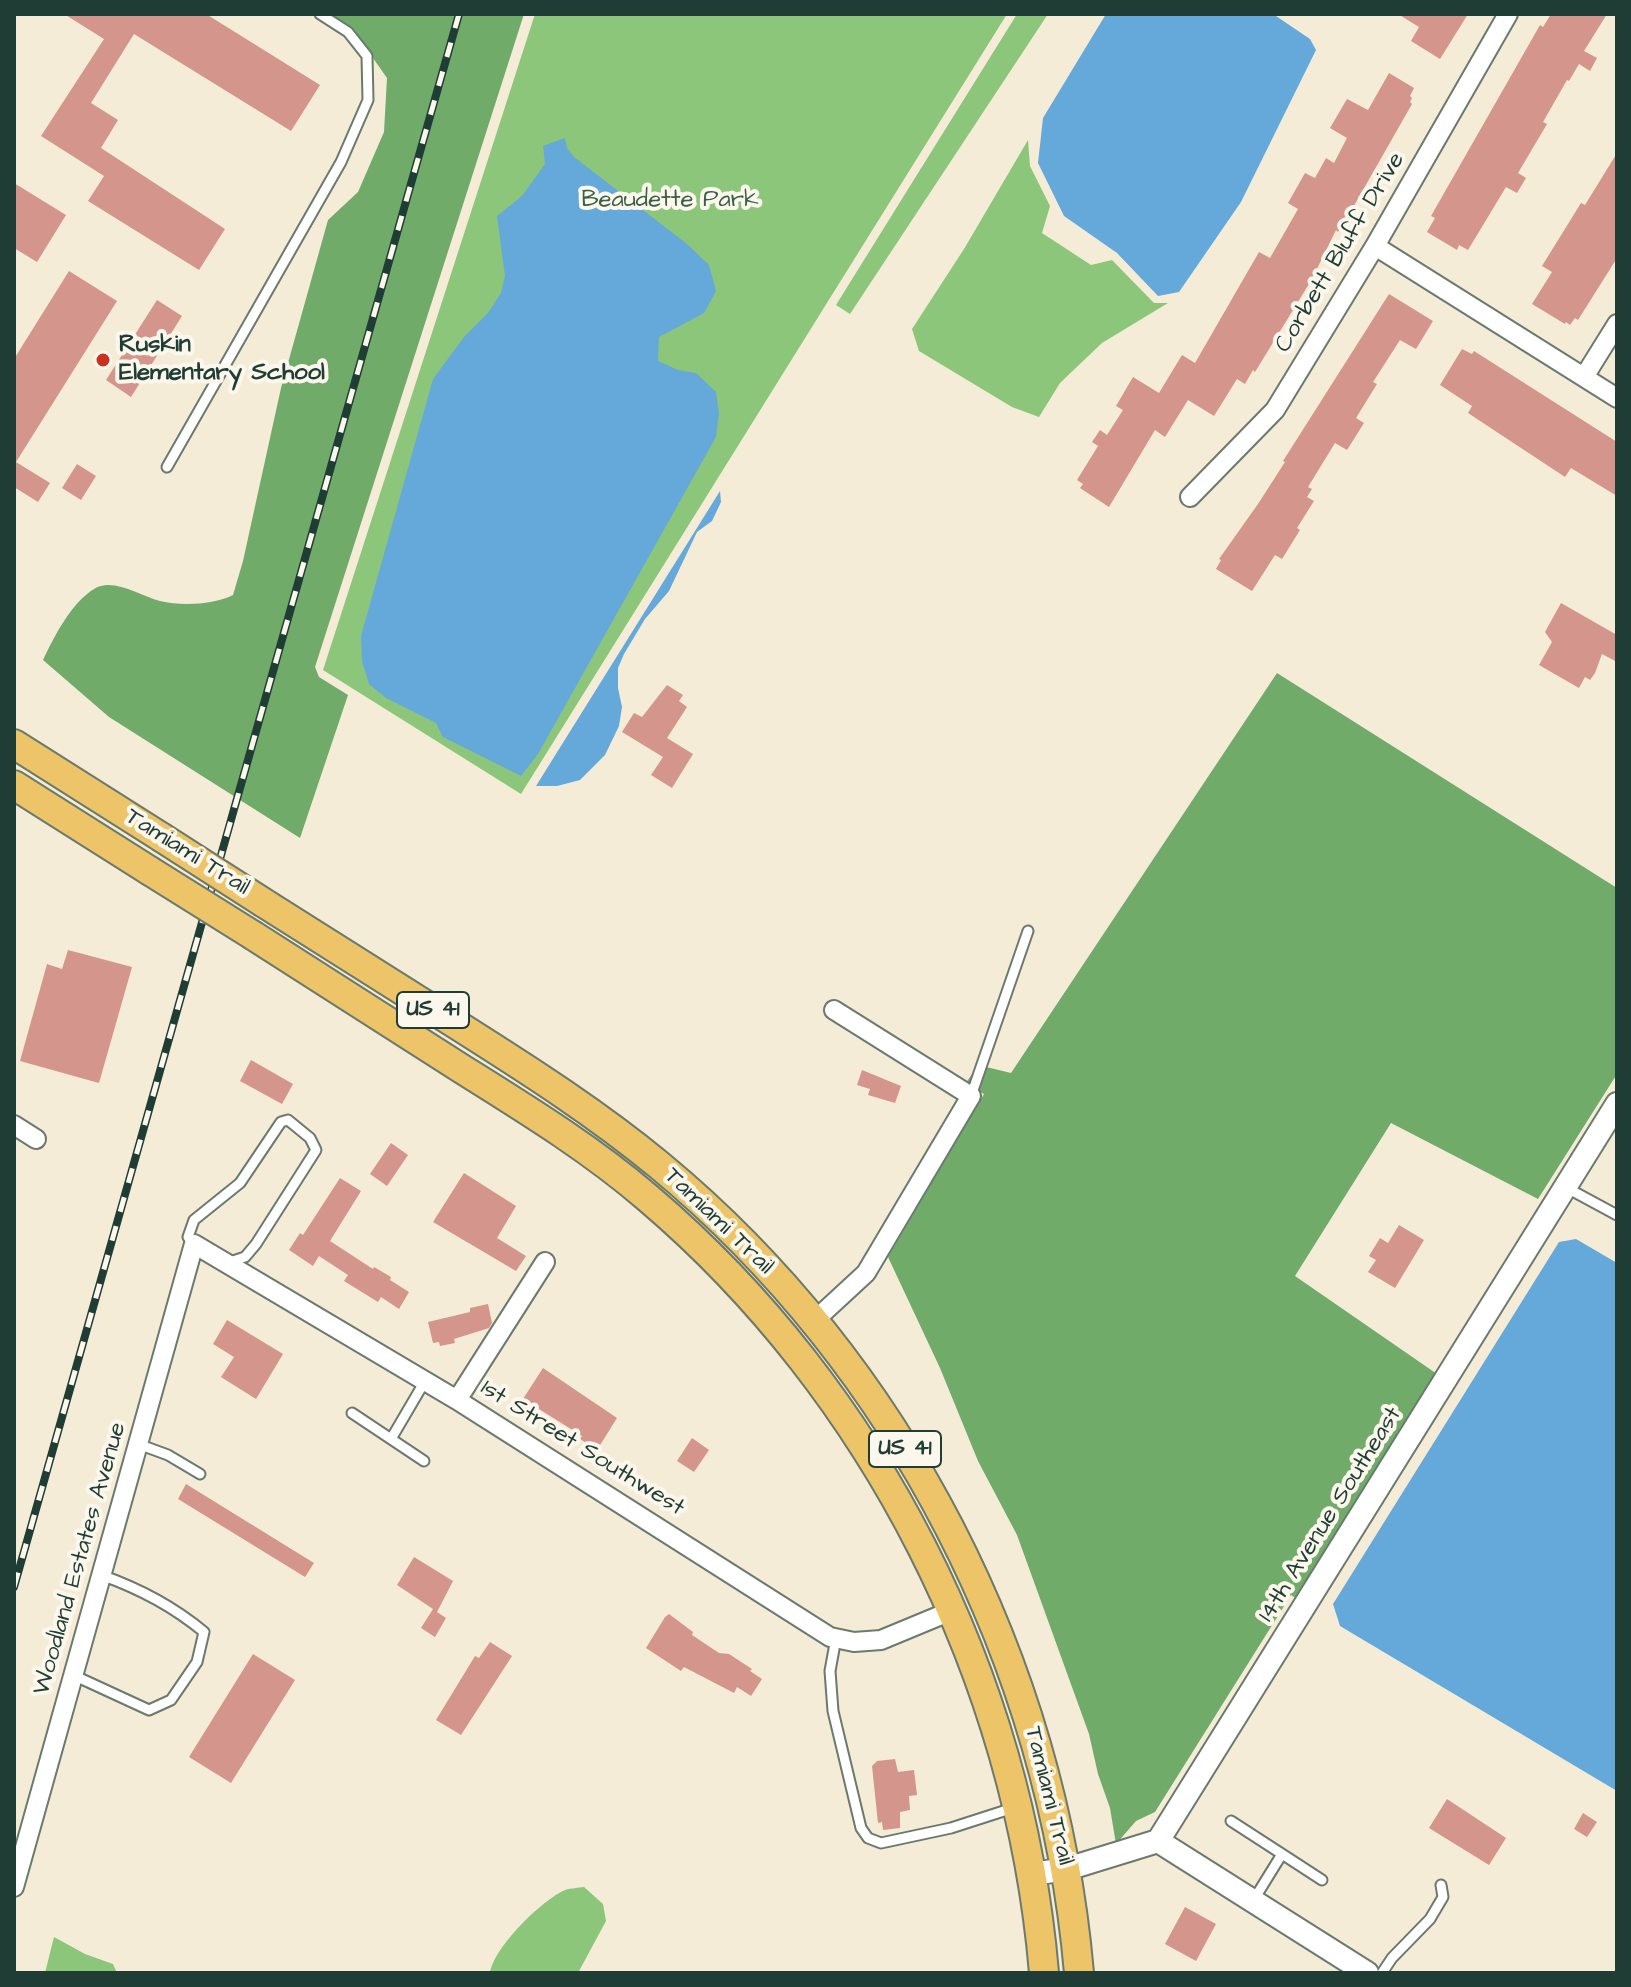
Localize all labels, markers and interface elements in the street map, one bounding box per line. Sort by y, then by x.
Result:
street label: Corbett Bluff Drive [1270,148,1412,358]
park label: Beaudette Park [581,187,759,215]
place label: Ruskin Elementary School [119,332,325,388]
marker: Ruskin Elementary School [94,351,112,369]
street label: Tamiami Trail [119,803,255,903]
road number: US 41 [397,992,469,1028]
street label: Tamiami Trail [657,1163,779,1281]
street label: 1st Street Southwest [475,1375,689,1523]
street label: 14th Avenue Southeast [1253,1402,1409,1628]
street label: Woodland Estates Avenue [28,1419,134,1699]
road number: US 41 [869,1431,941,1467]
street label: Tamiami Trail [1017,1724,1079,1868]

